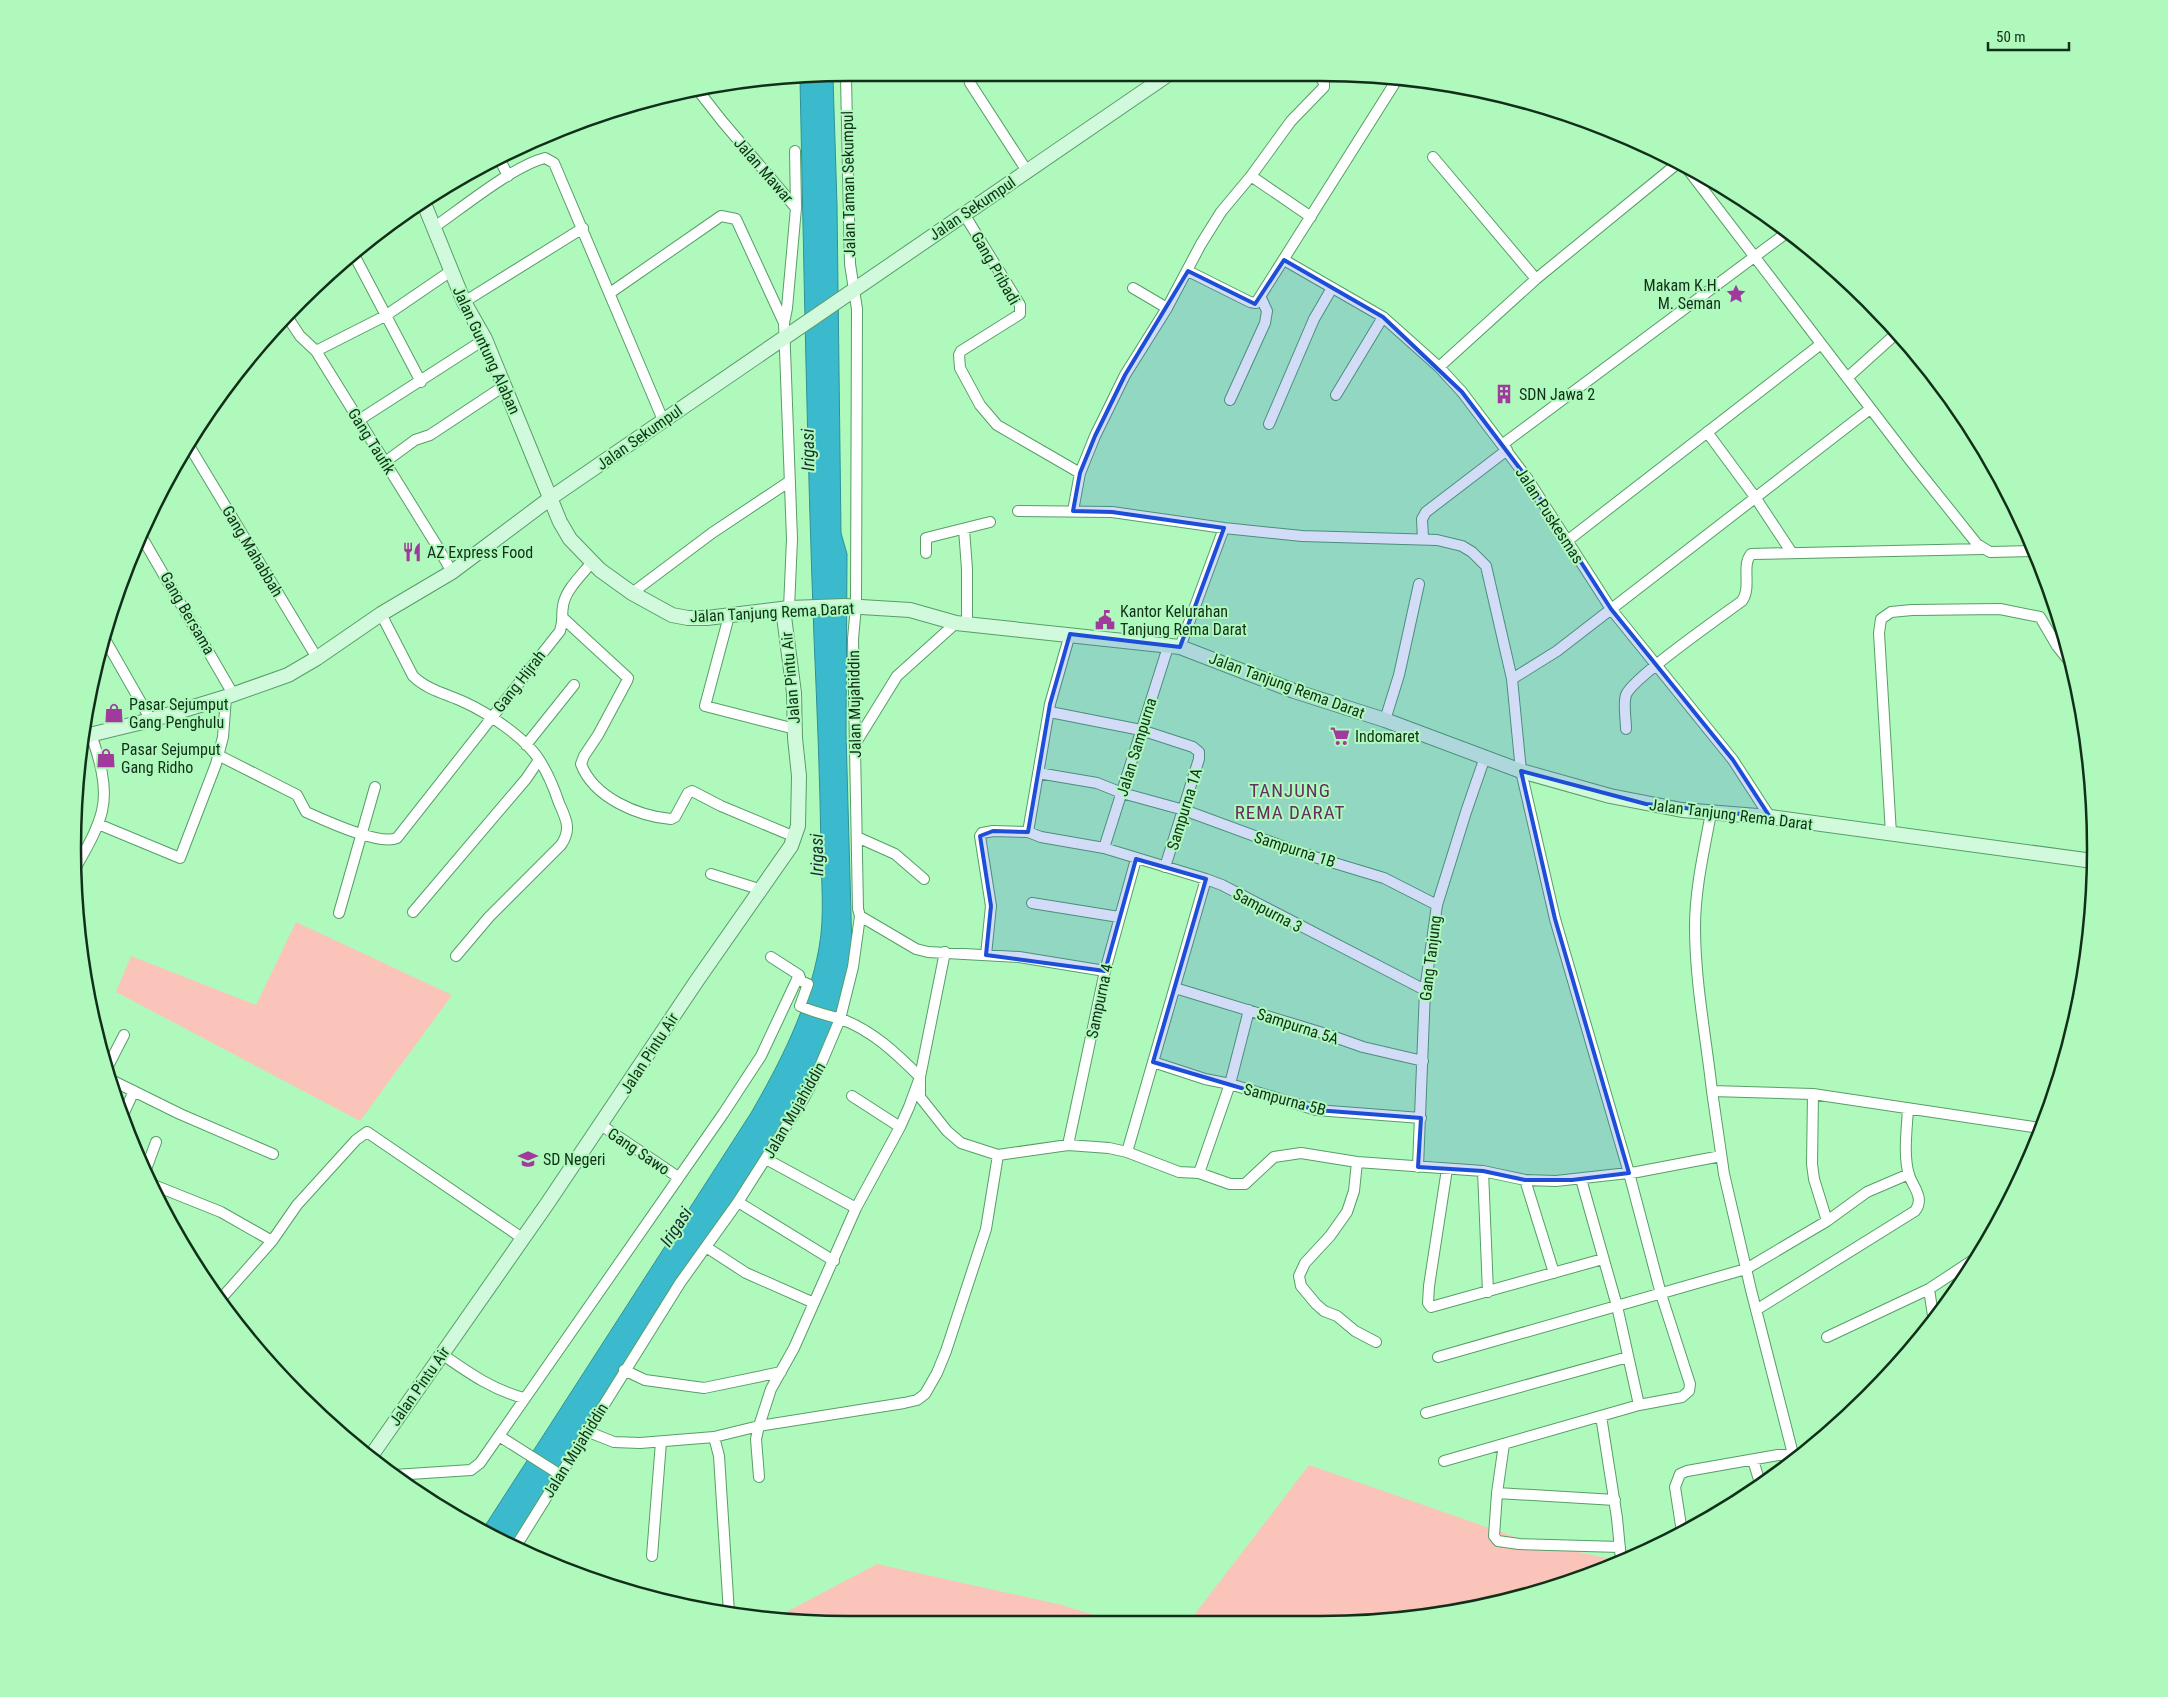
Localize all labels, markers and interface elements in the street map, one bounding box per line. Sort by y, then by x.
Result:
scale bar [1988,20,2069,52]
text: 50 m [1996,28,2026,46]
street label: Jalan Taman Sekumpul [838,111,859,257]
street label: Jalan Mawar [730,134,797,207]
street label: Jalan Sekumpul [925,173,1019,244]
street label: Gang Pribadi [967,228,1024,308]
place label: Makam K.H. M. Seman [1644,276,1721,313]
street label: Jalan Guntung Alaban [449,283,524,417]
place icon: Makam K.H. M. Seman [1725,283,1747,305]
building icon: SDN Jawa 2 [1493,383,1515,405]
place label: SDN Jawa 2 [1519,385,1595,404]
street label: Jalan Sekumpul [593,401,686,474]
street label: Gang Taufik [344,405,400,478]
water label: Irigasi [797,428,818,472]
street label: Jalan Puskesmas [1511,464,1588,567]
street label: Gang Mahabbah [218,502,287,600]
restaurant icon: AZ Express Food [401,541,423,563]
place label: AZ Express Food [427,543,533,562]
street label: Gang Bersama [156,569,219,658]
street label: Jalan Tanjung Rema Darat [689,599,855,626]
place label: Kantor Kelurahan Tanjung Rema Darat [1120,602,1247,639]
public building icon: Kantor Kelurahan Tanjung Rema Darat [1094,609,1116,631]
street label: Jalan Pintu Air [777,631,804,725]
street label: Gang Hijrah [489,646,550,716]
street label: Jalan Tanjung Rema Darat [1206,648,1368,723]
street label: Jalan Mujahiddin [844,650,865,758]
place label: Pasar Sejumput Gang Penghulu [129,695,229,732]
street label: Jalan Sampurna [1112,696,1160,799]
shop icon: Pasar Sejumput Gang Penghulu [103,702,125,724]
supermarket icon: Indomaret [1329,725,1351,747]
place label: Indomaret [1355,727,1420,746]
place label: Pasar Sejumput Gang Ridho [121,740,221,777]
shop icon: Pasar Sejumput Gang Ridho [95,747,117,769]
street label: Sampurna 1A [1163,766,1206,852]
district label: TANJUNG REMA DARAT [1235,779,1345,824]
street label: Jalan Tanjung Rema Darat [1648,795,1814,834]
street label: Sampurna 1B [1252,827,1338,872]
water label: Irigasi [806,833,827,877]
street label: Sampurna 3 [1230,884,1306,937]
street label: Gang Tanjung [1416,914,1445,1002]
street label: Sampurna 4 [1082,962,1117,1040]
street label: Sampurna 5A [1255,1004,1341,1049]
street label: Jalan Pintu Air [616,1009,683,1097]
street label: Jalan Mujahiddin [759,1059,830,1162]
street label: Sampurna 5B [1242,1079,1328,1120]
street label: Gang Sawo [604,1124,673,1179]
school or university icon: SD Negeri [517,1148,539,1170]
place label: SD Negeri [543,1150,605,1169]
water label: Irigasi [655,1202,697,1250]
street label: Jalan Pintu Air [385,1343,454,1430]
street label: Jalan Mujahiddin [539,1399,612,1501]

